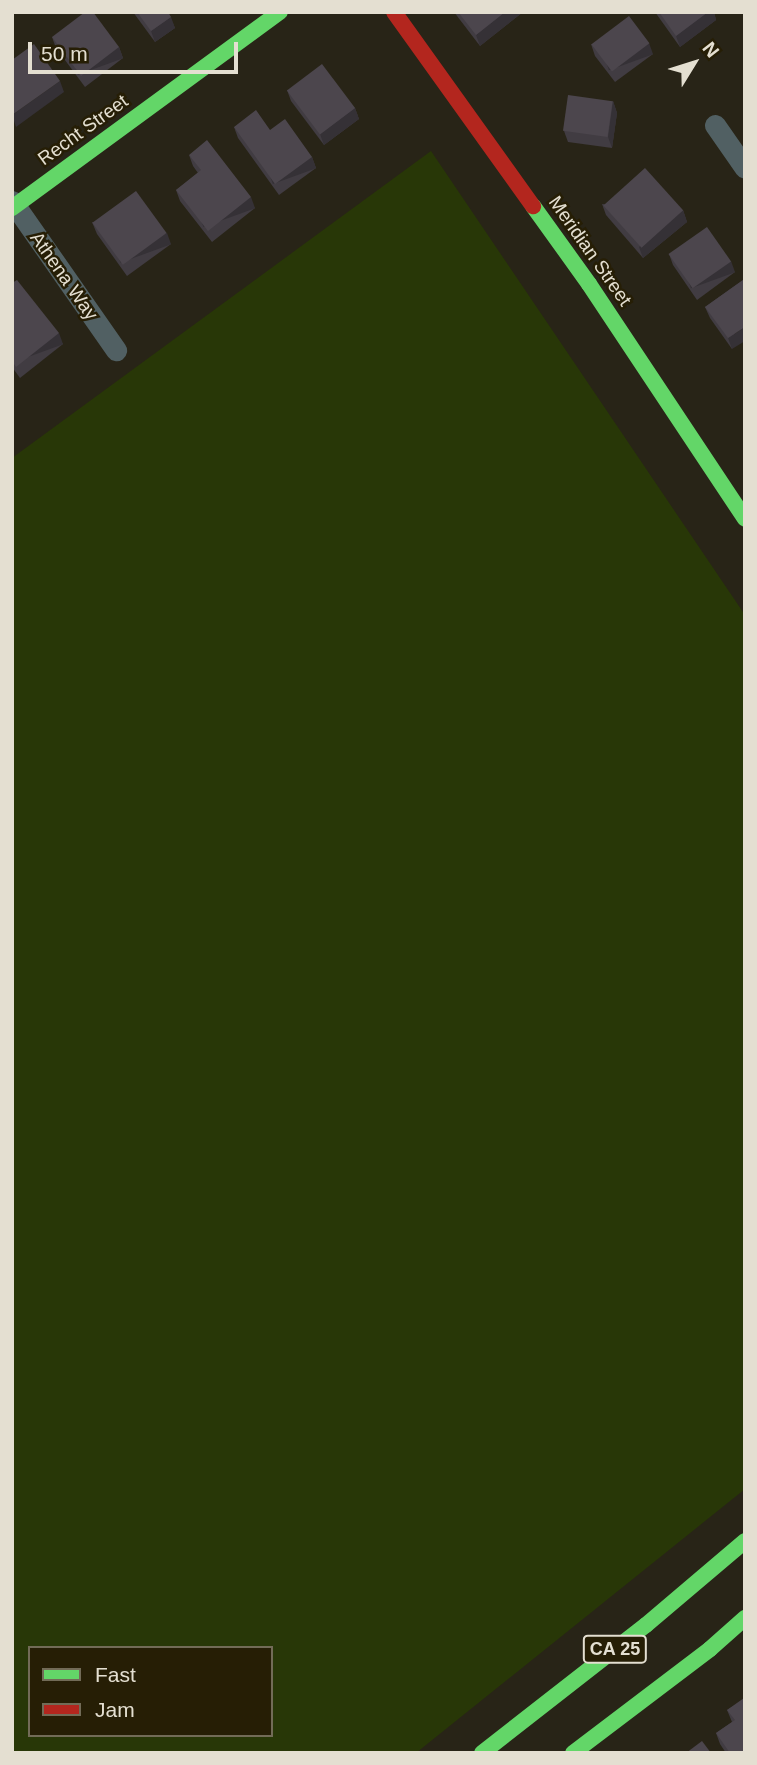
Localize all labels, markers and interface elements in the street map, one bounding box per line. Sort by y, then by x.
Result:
scale bar [32,28,242,72]
north arrow [659,28,729,98]
text: N [698,38,723,62]
text: 50 m [41,42,88,65]
street label: Recht Street [34,90,132,170]
street label: Meridian Street [544,192,636,310]
street label: Athena Way [25,227,103,325]
road number: CA 25 [582,1634,648,1664]
legend [28,1646,273,1737]
text: Fast [95,1663,136,1686]
text: Jam [95,1698,135,1721]

